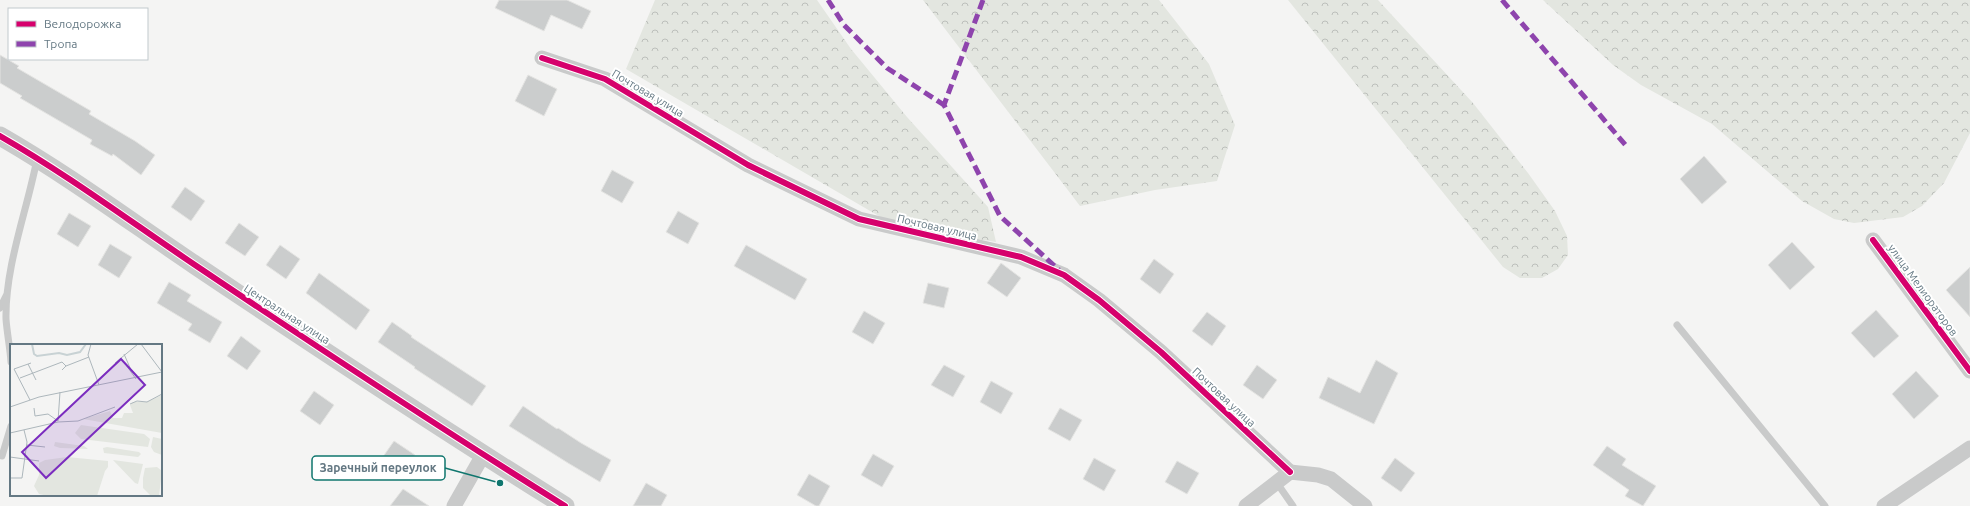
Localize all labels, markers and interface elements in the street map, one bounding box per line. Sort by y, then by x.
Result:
legend [8,8,148,60]
text: Велодорожка [44,17,121,30]
text: Тропа [44,37,77,50]
street label: Почтовая улица [610,67,686,119]
street label: Почтовая улица [896,212,978,242]
street label: улица Мелиораторов [1886,242,1960,338]
street label: Центральная улица [242,282,332,346]
inset map [10,344,162,496]
street label: Почтовая улица [1190,365,1258,429]
callout: Заречный переулок [312,456,445,480]
text: Заречный переулок [319,461,437,474]

